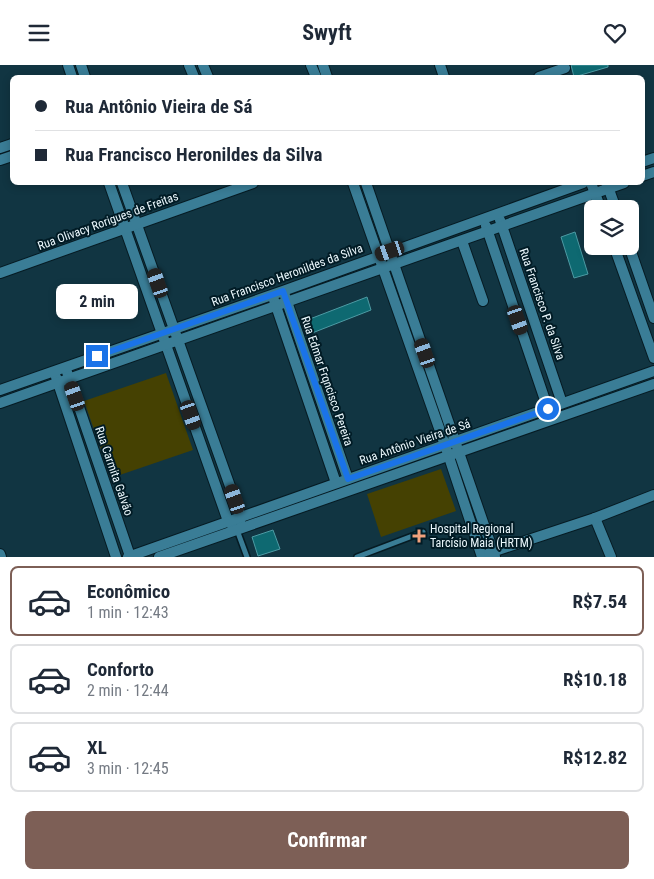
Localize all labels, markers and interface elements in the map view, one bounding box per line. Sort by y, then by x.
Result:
icon: menu [25,19,53,47]
icon: heart [601,19,629,47]
text: Swyft [302,20,352,45]
text: Rua Antônio Vieira de Sá [65,95,253,118]
text: Rua Francisco Heronildes da Silva [65,143,323,166]
street label: Rua Olivacy Rorigues de Freitas [36,189,180,253]
map controls [584,200,639,255]
button: layers [584,200,639,255]
car [373,239,406,263]
street label: Rua Francisco Heronildes da Silva [209,241,365,309]
street label: Rua Francisco P. da Silva [516,246,568,362]
car [146,266,169,300]
callout: 2 min [56,283,138,319]
text: 2 min [79,292,115,311]
car [506,303,529,337]
street label: Rua Edmar Frqncisco Pereira [298,314,356,448]
car [413,336,436,370]
route end [86,345,108,367]
car [63,379,86,413]
car [179,398,202,432]
route start [537,398,559,420]
street label: Rua Antônio Vieira de Sá [358,416,472,468]
street label: Rua Carmita Galvão [92,425,136,517]
car [223,482,246,516]
place label: Hospital Regional Tarcísio Maia (HRTM) [430,522,533,550]
marker: Hospital Regional Tarcísio Maia (HRTM) [412,529,426,543]
icon: car [27,579,72,624]
text: Econômico [87,580,170,603]
text: R$7.54 [573,590,627,613]
text: 1 min · 12:43 [87,603,169,622]
icon: car [27,657,72,702]
text: Conforto [87,658,154,681]
text: R$10.18 [563,668,627,691]
text: 2 min · 12:44 [87,681,169,700]
icon: car [27,735,72,780]
text: XL [87,736,107,759]
text: R$12.82 [563,746,627,769]
text: 3 min · 12:45 [87,759,169,778]
button: Confirmar [25,811,629,869]

